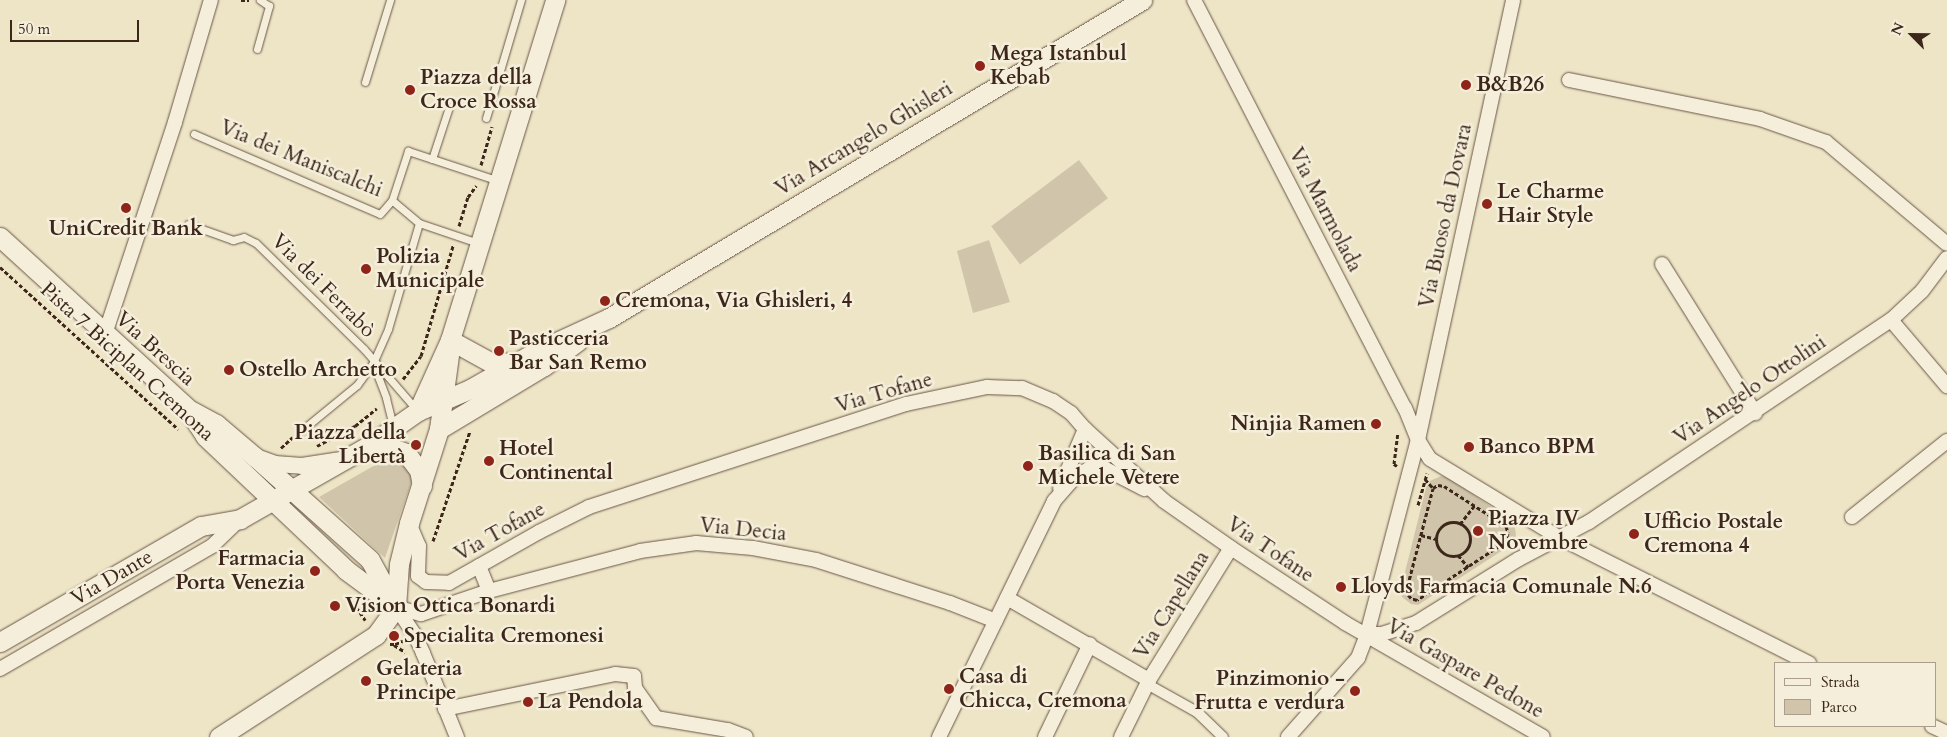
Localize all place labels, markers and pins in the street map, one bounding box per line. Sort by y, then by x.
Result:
place label: Mega Istanbul Kebab [990,41,1127,91]
marker: Mega Istanbul Kebab [974,60,986,72]
place label: Piazza della Croce Rossa [420,65,537,115]
place label: B&B26 [1476,72,1544,98]
marker: B&B26 [1460,79,1472,91]
marker: Piazza della Croce Rossa [404,84,416,96]
place label: Le Charme Hair Style [1497,179,1604,229]
marker: Le Charme Hair Style [1481,198,1493,210]
marker: UniCredit Bank [120,202,132,214]
place label: UniCredit Bank [49,216,203,242]
place label: Polizia Municipale [376,244,485,294]
marker: Polizia Municipale [360,263,372,275]
place label: Cremona, Via Ghisleri, 4 [615,288,852,314]
marker: Cremona, Via Ghisleri, 4 [599,295,611,307]
place label: Pasticceria Bar San Remo [509,326,647,376]
marker: Pasticceria Bar San Remo [493,345,505,357]
place label: Ostello Archetto [239,357,397,383]
marker: Ostello Archetto [223,364,235,376]
place label: Ninjia Ramen [1231,411,1366,437]
marker: Ninjia Ramen [1370,418,1382,430]
place label: Piazza della Libertà [294,420,406,470]
place label: Banco BPM [1479,434,1595,460]
place label: Hotel Continental [499,436,613,486]
marker: Piazza della Libertà [410,439,422,451]
place label: Basilica di San Michele Vetere [1038,441,1180,491]
marker: Banco BPM [1463,441,1475,453]
marker: Hotel Continental [483,455,495,467]
marker: Basilica di San Michele Vetere [1022,460,1034,472]
place label: Piazza IV Novembre [1488,506,1588,556]
place label: Ufficio Postale Cremona 4 [1644,509,1783,559]
marker: Piazza IV Novembre [1472,525,1484,537]
marker: Ufficio Postale Cremona 4 [1628,528,1640,540]
place label: Farmacia Porta Venezia [175,546,305,596]
marker: Farmacia Porta Venezia [309,565,321,577]
place label: Lloyds Farmacia Comunale N.6 [1351,574,1652,600]
marker: Lloyds Farmacia Comunale N.6 [1335,581,1347,593]
place label: Vision Ottica Bonardi [345,593,555,619]
marker: Vision Ottica Bonardi [329,600,341,612]
place label: Specialita Cremonesi [404,623,604,649]
marker: Specialita Cremonesi [388,630,400,642]
place label: Gelateria Principe [376,656,462,706]
place label: Casa di Chicca, Cremona [959,664,1127,714]
place label: Pinzimonio - Frutta e verdura [1194,666,1345,716]
marker: Gelateria Principe [360,675,372,687]
marker: Casa di Chicca, Cremona [943,683,955,695]
marker: Pinzimonio - Frutta e verdura [1349,685,1361,697]
place label: La Pendola [538,689,643,715]
marker: La Pendola [522,696,534,708]

